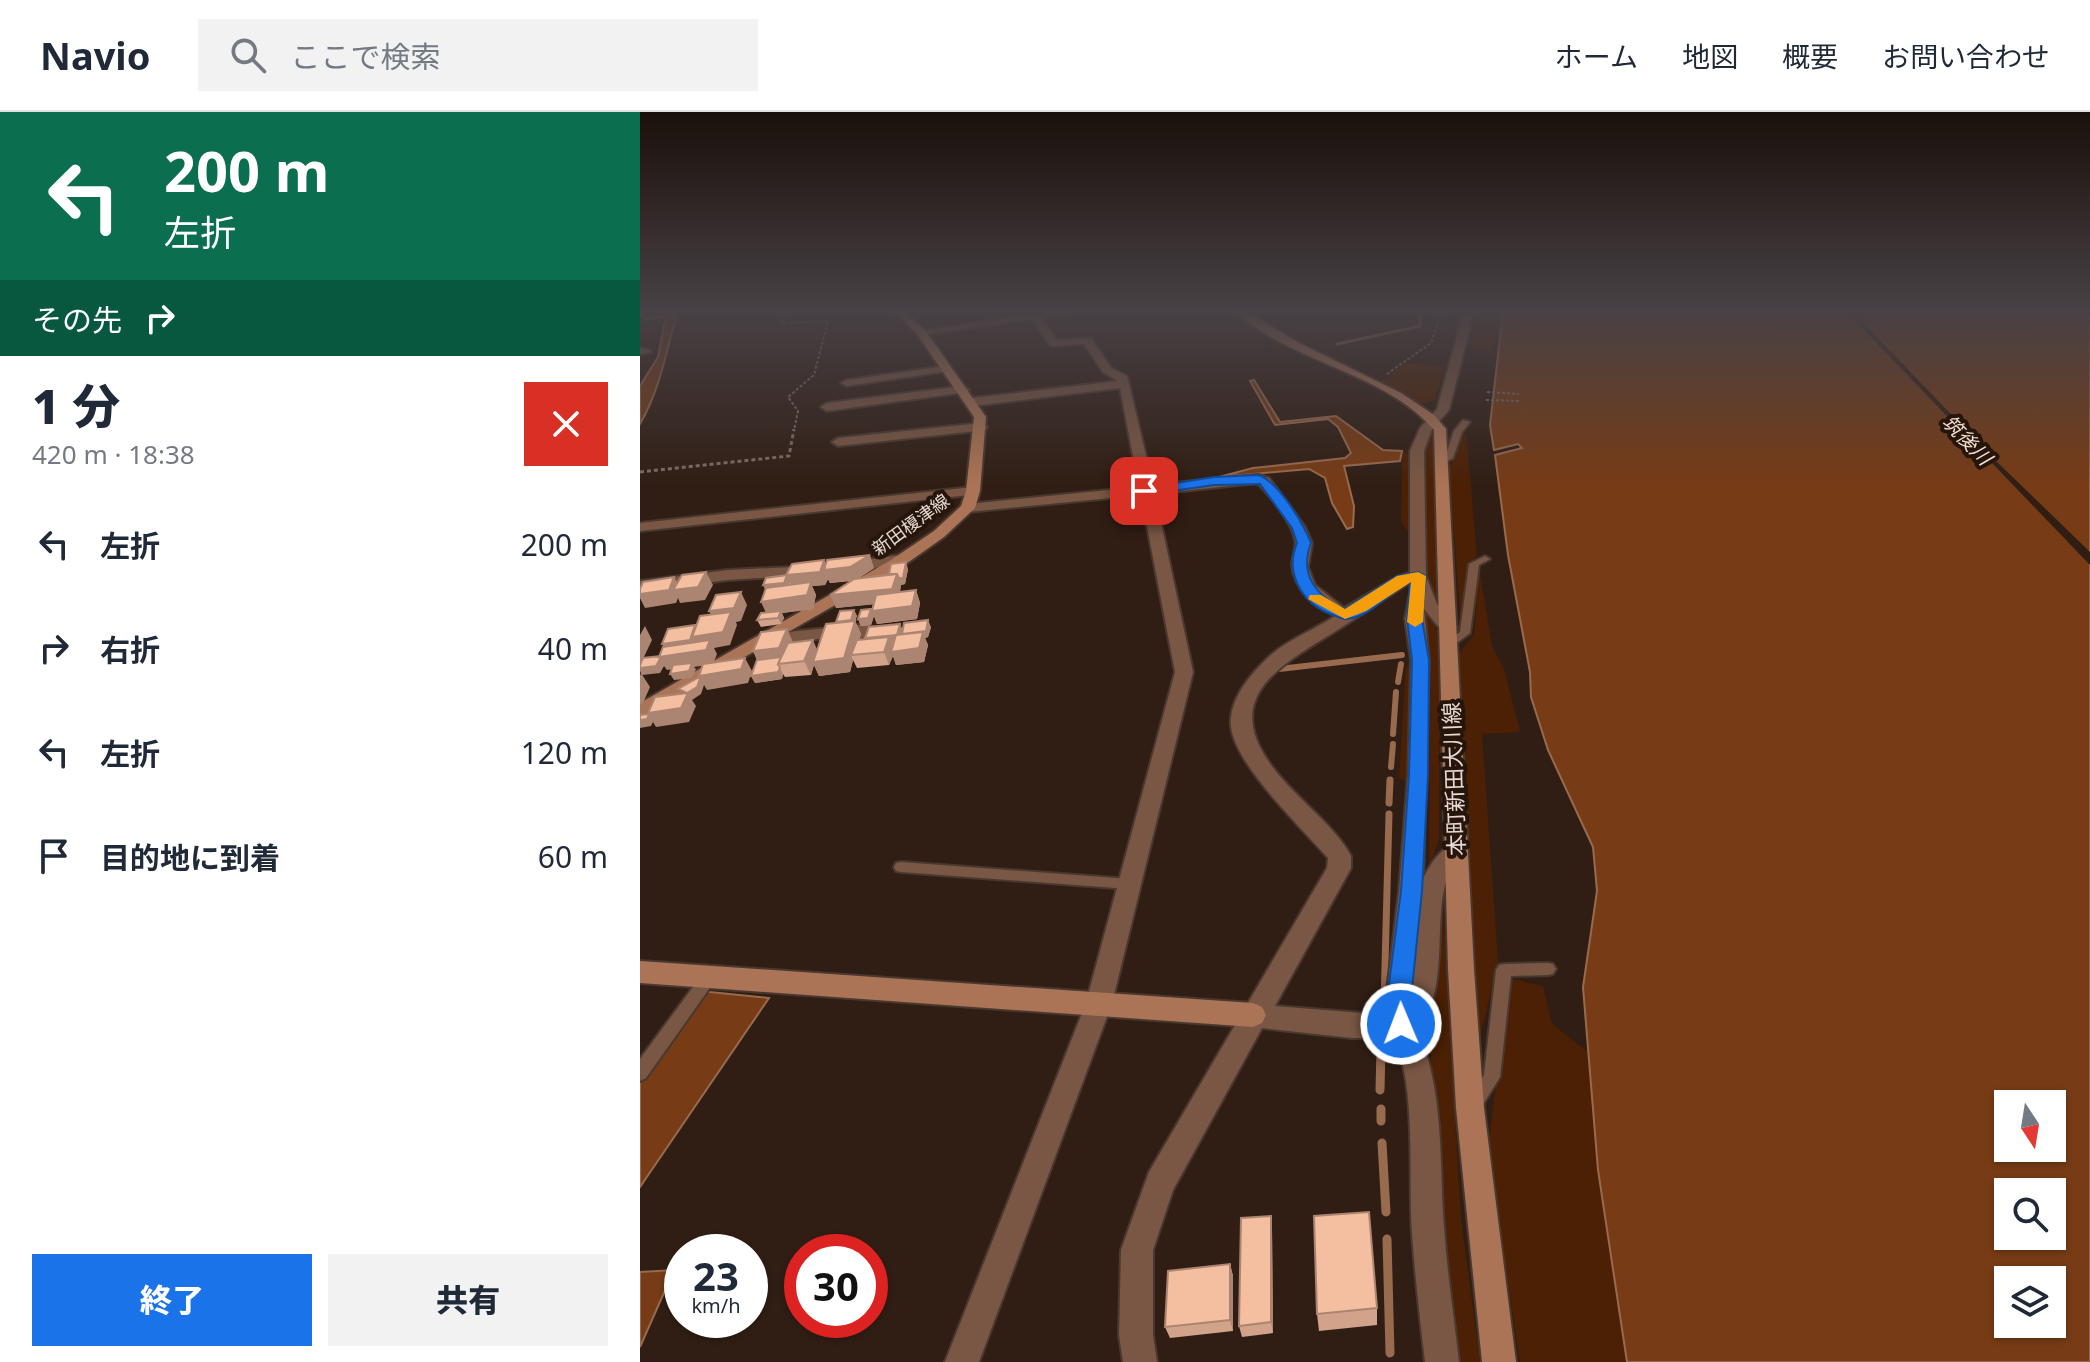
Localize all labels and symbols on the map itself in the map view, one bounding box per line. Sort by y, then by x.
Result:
water label: 筑後川 [1937,409,1999,472]
pin [1110,457,1178,525]
street label: 新田榎津線 [867,488,954,560]
street label: 本町新田大川線 [1435,702,1471,857]
position arrow [1359,982,1443,1066]
north arrow [1994,1090,2066,1162]
speed limit sign: 30 [784,1234,888,1338]

